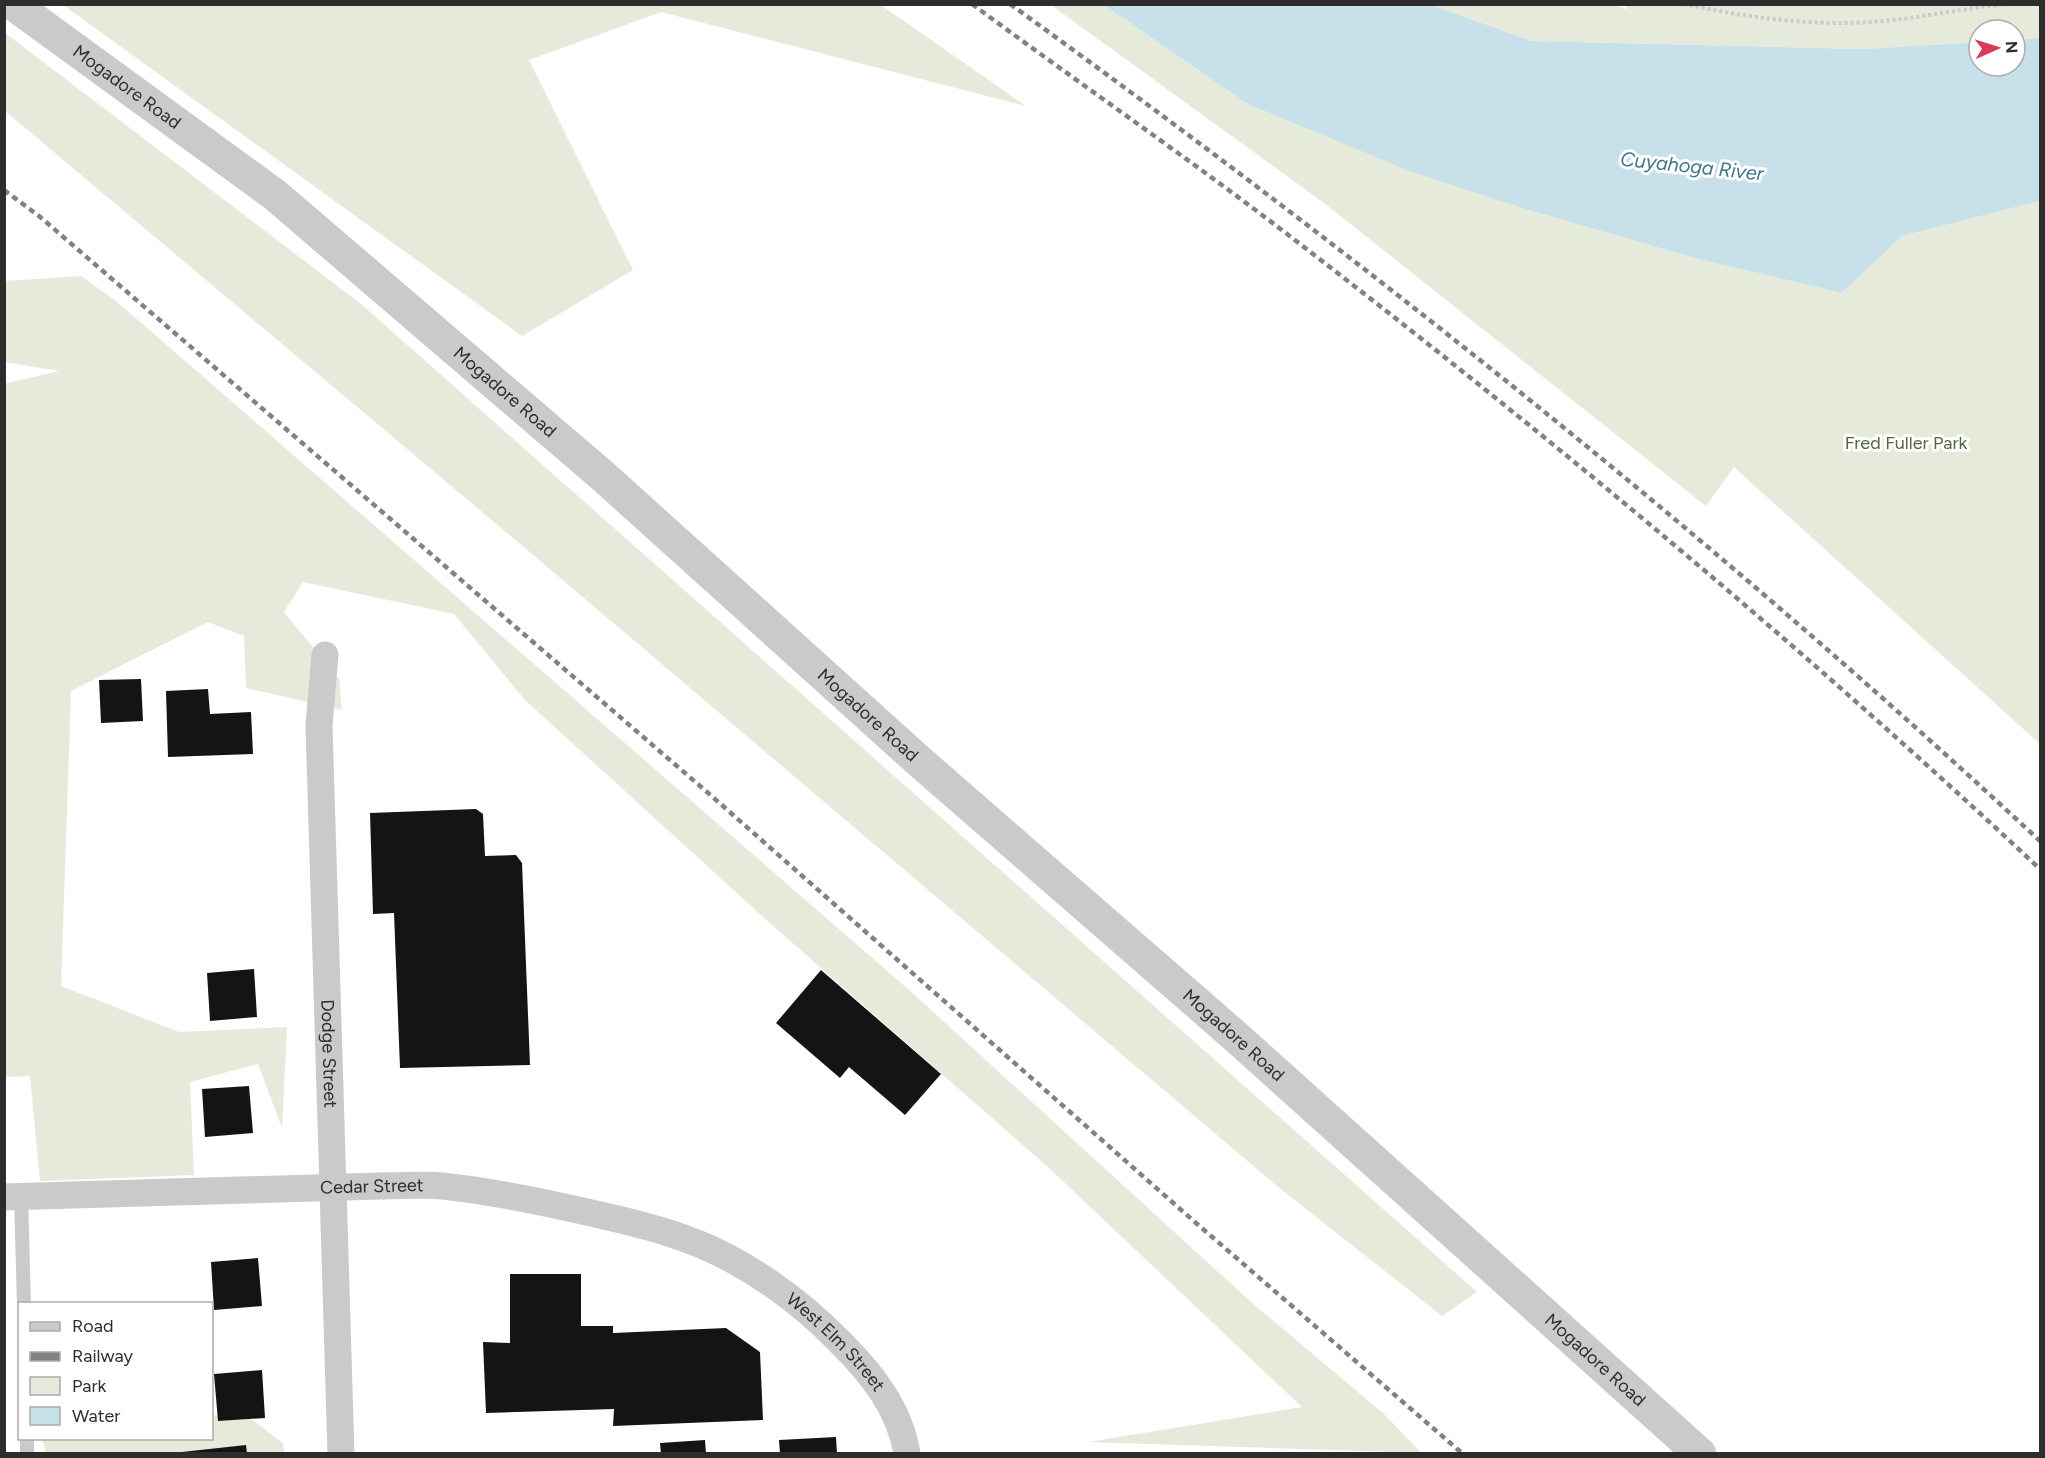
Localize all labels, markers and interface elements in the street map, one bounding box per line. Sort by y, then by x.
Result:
north arrow [1967,18,2027,78]
street label: Mogadore Road [69,40,185,134]
text: N [2002,41,2021,54]
water label: Cuyahoga River [1619,147,1766,186]
street label: Mogadore Road [449,342,561,442]
park label: Fred Fuller Park [1845,432,1968,454]
street label: Mogadore Road [813,664,923,766]
street label: Mogadore Road [1178,985,1289,1086]
street label: Dodge Street [316,999,342,1108]
street label: Cedar Street [320,1174,424,1199]
street label: West Elm Street [782,1288,890,1396]
legend [18,1302,213,1440]
street label: Mogadore Road [1540,1309,1650,1411]
text: Road [72,1315,113,1337]
text: Railway [72,1345,134,1367]
text: Park [72,1375,107,1397]
text: Water [72,1405,120,1427]

